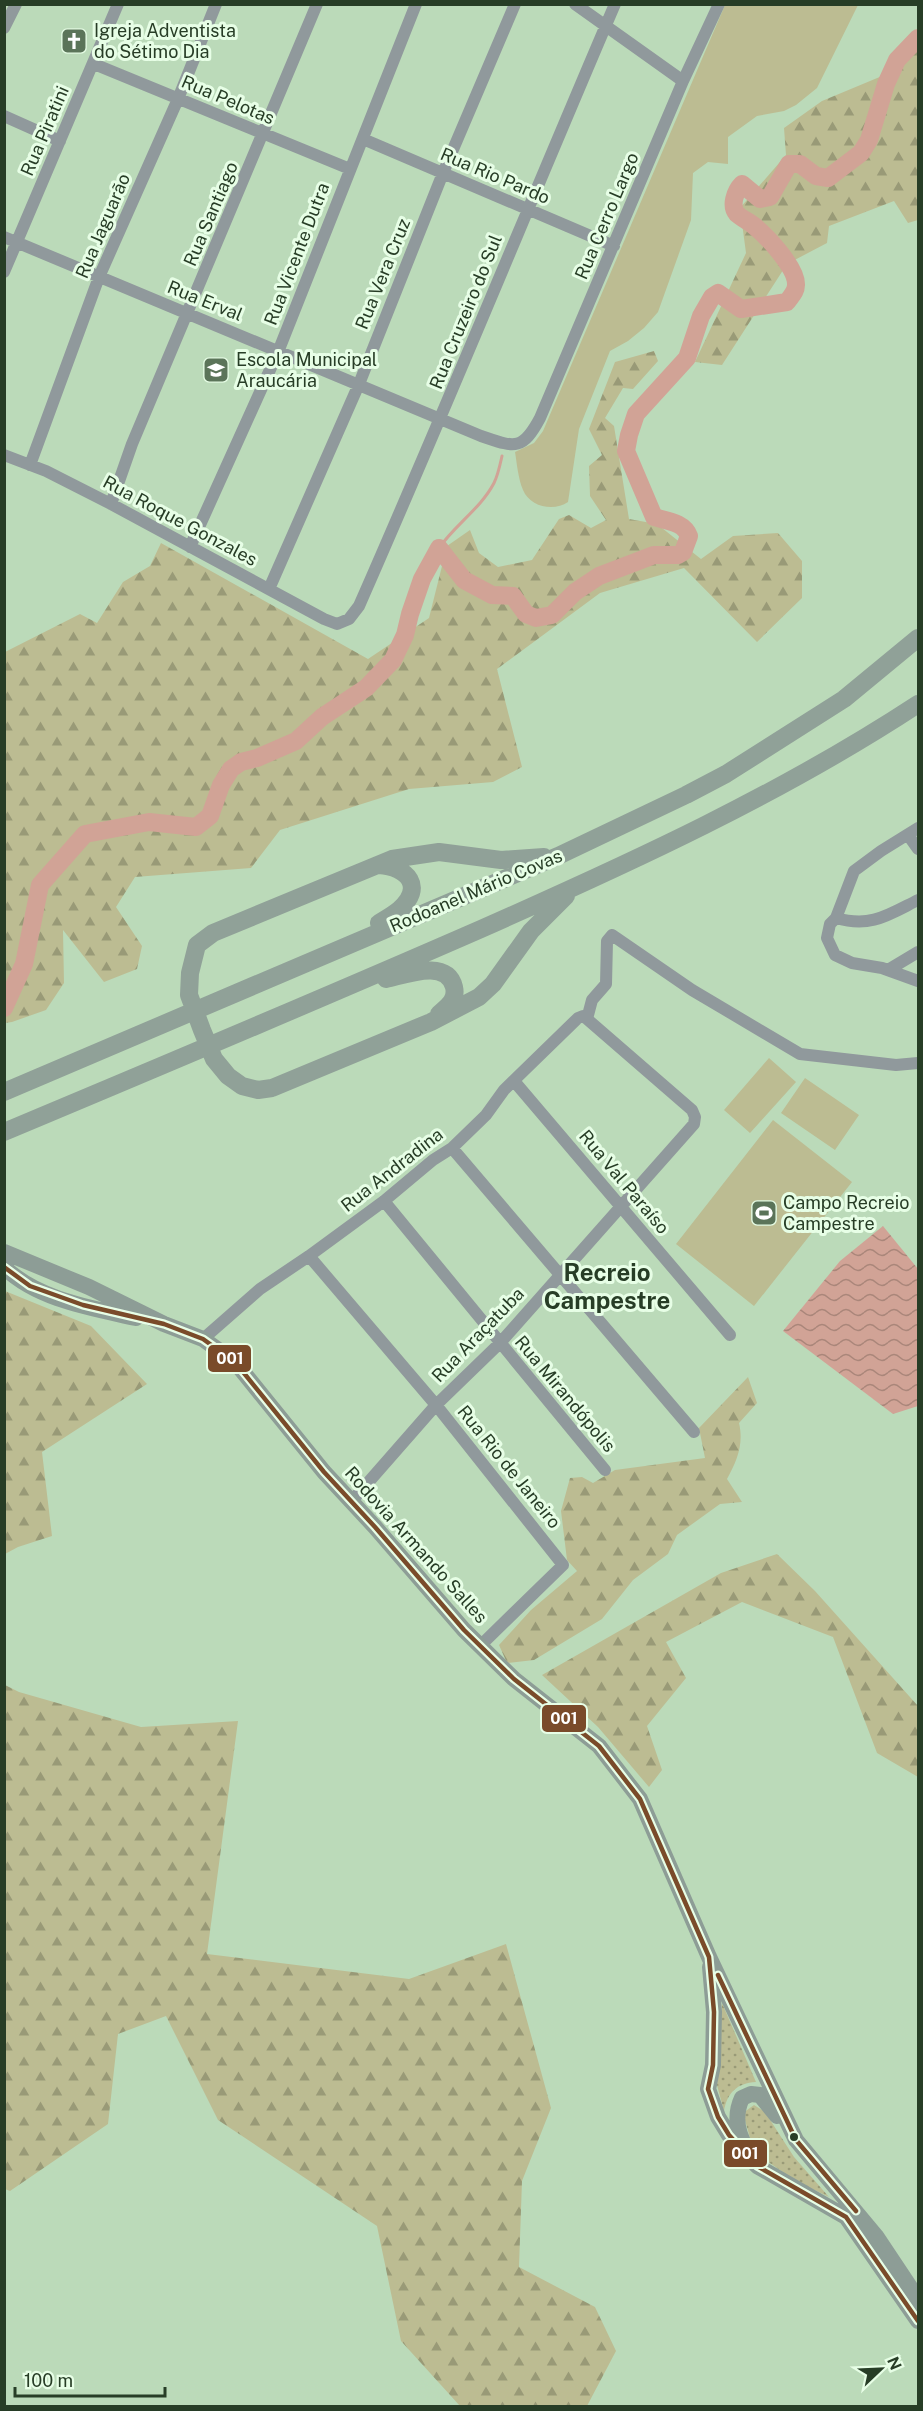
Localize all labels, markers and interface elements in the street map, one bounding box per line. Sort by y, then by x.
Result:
place label: Igreja Adventista do Sétimo Dia [94,20,236,62]
church icon: Igreja Adventista do Sétimo Dia [59,26,89,56]
street label: Rua Pelotas [179,71,278,129]
street label: Rua Piratini [16,83,73,179]
street label: Rua Rio Pardo [437,143,553,208]
street label: Rua Cerro Largo [570,149,643,282]
street label: Rua Santiago [179,158,242,269]
street label: Rua Jaguarão [71,170,134,281]
street label: Rua Vicente Dutra [260,180,333,328]
street label: Rua Vera Cruz [351,215,414,332]
street label: Rua Cruzeiro do Sul [425,232,506,392]
street label: Rua Erval [164,276,246,325]
place label: Escola Municipal Araucária [236,349,377,391]
school or university icon: Escola Municipal Araucária [201,355,231,385]
street label: Rua Roque Gonzales [100,471,261,570]
street label: Rodoanel Mário Covas [386,845,565,936]
street label: Rua Andradina [337,1123,447,1216]
street label: Rua Val Paraíso [575,1126,674,1238]
place label: Campo Recreio Campestre [783,1192,909,1234]
sports icon: Campo Recreio Campestre [749,1198,779,1228]
district label: Recreio Campestre [544,1258,670,1314]
street label: Rua Araçatuba [427,1283,528,1386]
street label: Rua Mirandópolis [511,1331,620,1456]
line badge: 001 [207,1344,252,1373]
text: 001 [216,1349,244,1368]
street label: Rua Rio de Janeiro [453,1401,565,1532]
street label: Rodovia Armando Salles [341,1462,492,1627]
line badge: 001 [541,1704,587,1733]
text: 001 [550,1709,578,1728]
unlabelled marker [788,2131,800,2143]
line badge: 001 [723,2139,768,2168]
text: 001 [731,2144,759,2163]
north arrow [851,2339,911,2399]
text: N [883,2354,906,2373]
scale bar [15,2360,165,2398]
text: 100 m [24,2370,73,2391]

